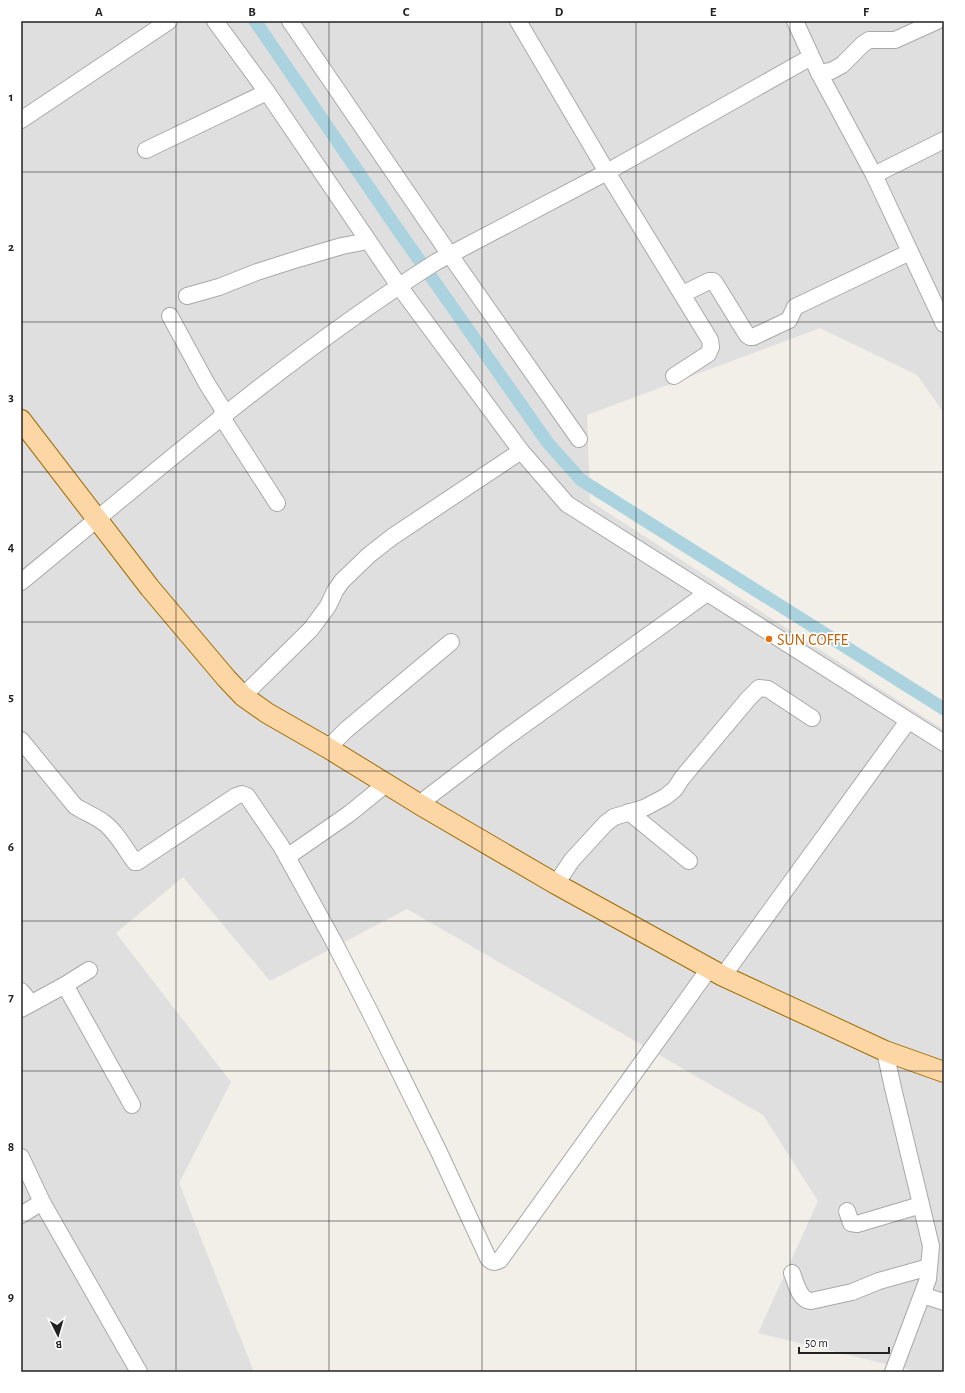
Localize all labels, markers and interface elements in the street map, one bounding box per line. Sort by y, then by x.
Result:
text: A [95,6,103,19]
text: B [248,6,256,19]
text: C [403,6,410,19]
text: D [555,6,564,19]
text: E [710,6,717,19]
text: F [863,6,870,19]
text: 1 [9,91,13,104]
text: 2 [8,241,14,254]
text: 3 [8,391,14,404]
text: 4 [8,541,15,554]
place label: SUN COFFE [777,632,848,648]
marker: SUN COFFE [764,634,774,644]
text: 5 [8,691,14,704]
text: 6 [8,841,14,854]
text: 7 [8,991,14,1004]
text: 8 [8,1141,14,1154]
text: 9 [8,1291,14,1304]
north arrow [38,1315,78,1355]
scale bar [799,1329,889,1355]
text: 50 m [805,1337,828,1349]
text: B [55,1339,62,1350]

